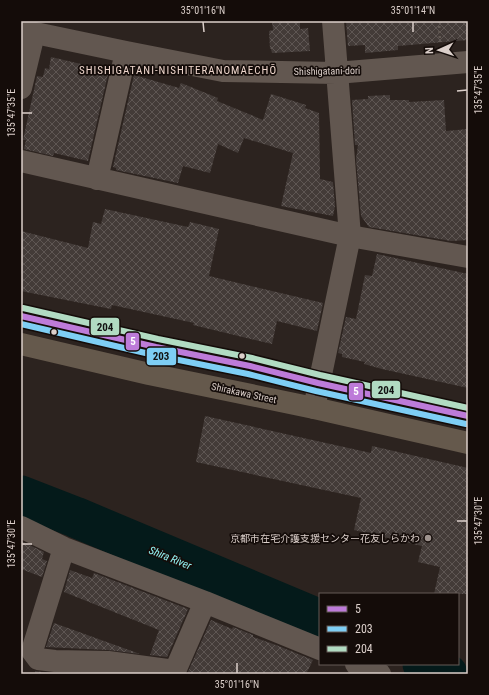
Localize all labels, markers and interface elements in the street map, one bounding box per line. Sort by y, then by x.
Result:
text: 35°01'16"N [181,5,225,16]
text: 35°01'14"N [391,5,435,16]
north arrow [419,30,459,70]
text: N [423,47,436,54]
district label: SHISHIGATANI-NISHITERANOMAECHŌ [79,64,277,77]
street label: Shishigatani-dori [294,65,360,77]
text: 135°47'35"E [473,66,484,114]
text: 135°47'35"E [6,89,17,137]
line badge: 204 [90,317,120,336]
text: 204 [97,321,114,334]
unlabelled marker [49,327,59,337]
line badge: 5 [125,332,140,351]
text: 5 [130,335,136,348]
line badge: 203 [146,347,177,366]
text: 203 [153,350,170,363]
unlabelled marker [237,351,247,361]
line badge: 204 [371,380,401,399]
street label: Shirakawa Street [210,381,278,405]
line badge: 5 [348,382,364,401]
text: 204 [378,384,395,397]
text: 5 [353,385,359,398]
text: 135°47'30"E [473,497,484,545]
text: 135°47'30"E [6,520,17,568]
place label: 京都市在宅介護支援センター花友しらかわ [230,533,420,544]
marker: 京都市在宅介護支援センター花友しらかわ [423,533,433,543]
water label: Shira River [147,544,194,573]
legend [319,593,459,665]
text: 5 [355,602,361,616]
text: 203 [355,622,373,636]
text: 204 [355,642,373,656]
text: 35°01'16"N [215,679,259,690]

